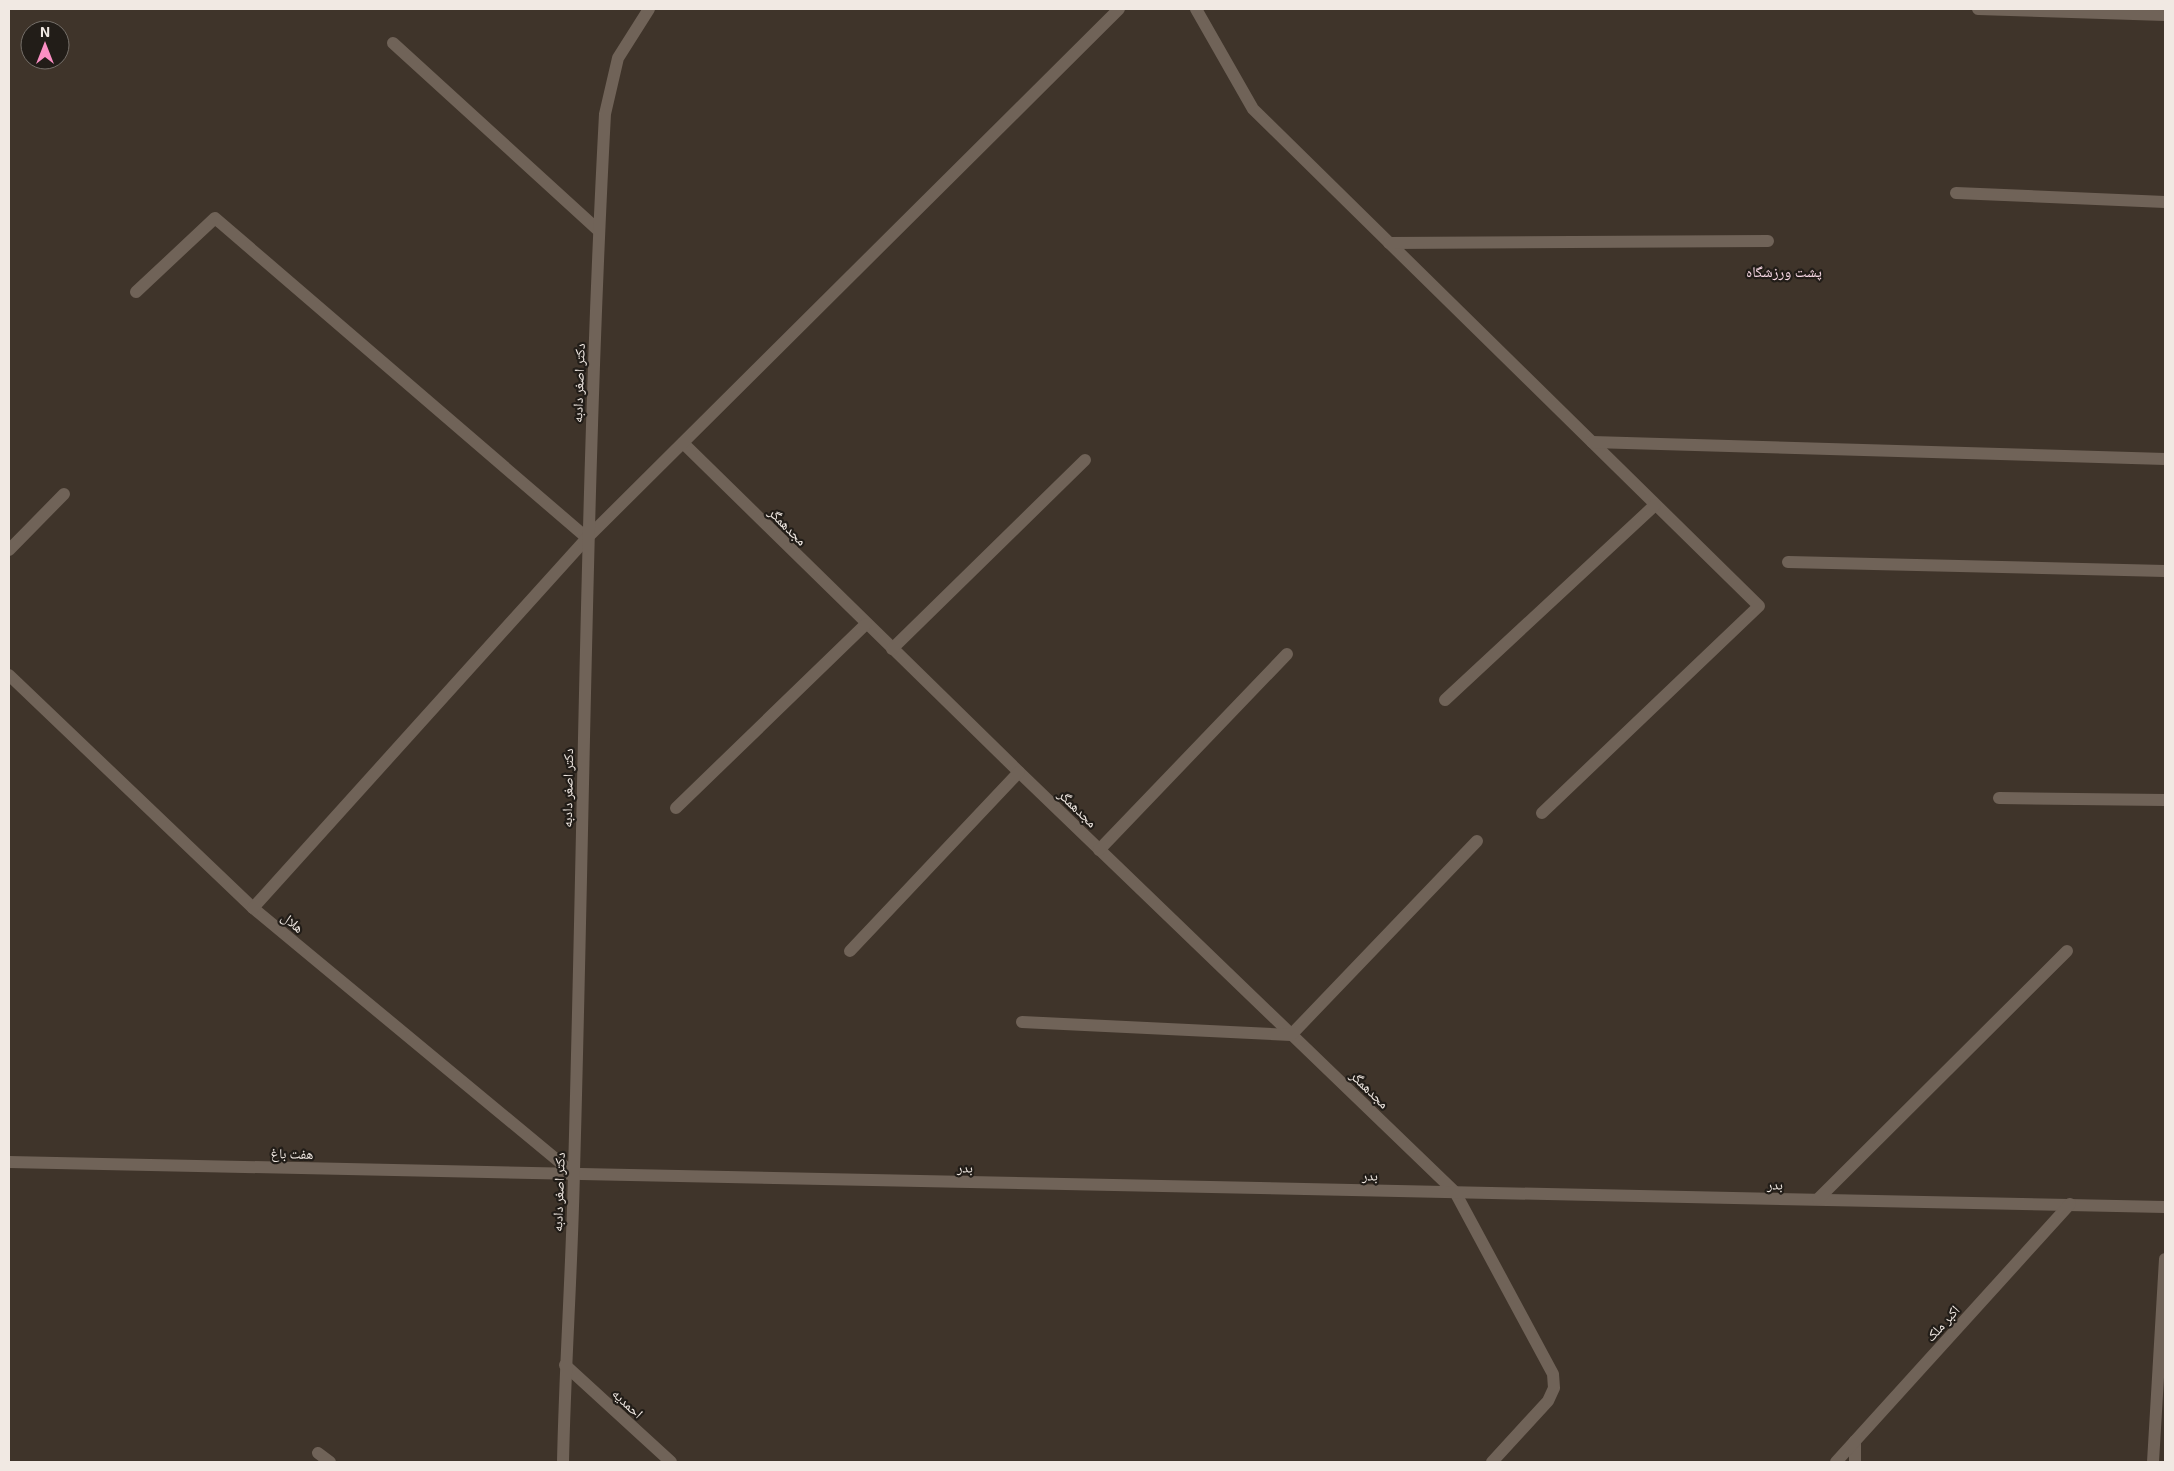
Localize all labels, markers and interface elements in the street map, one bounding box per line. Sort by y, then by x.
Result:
north arrow [20,20,70,70]
text: N [40,23,50,40]
district label: پشت ورزشگاه [1746,262,1822,281]
street label: دکتر اصغر دادبه [568,343,589,423]
street label: مجدهمگر [764,503,811,549]
street label: دکتر اصغر دادبه [558,748,577,828]
street label: مجدهمگر [1054,785,1101,831]
street label: هلال [278,908,308,937]
street label: مجدهمگر [1346,1066,1393,1112]
street label: هفت باغ [270,1144,314,1164]
street label: دکتر اصغر دادبه [548,1152,569,1232]
street label: بدر [956,1158,973,1177]
street label: بدر [1361,1166,1378,1185]
street label: بدر [1766,1175,1783,1194]
street label: اکبر ملک [1921,1301,1963,1345]
street label: احمدیه [609,1385,647,1422]

